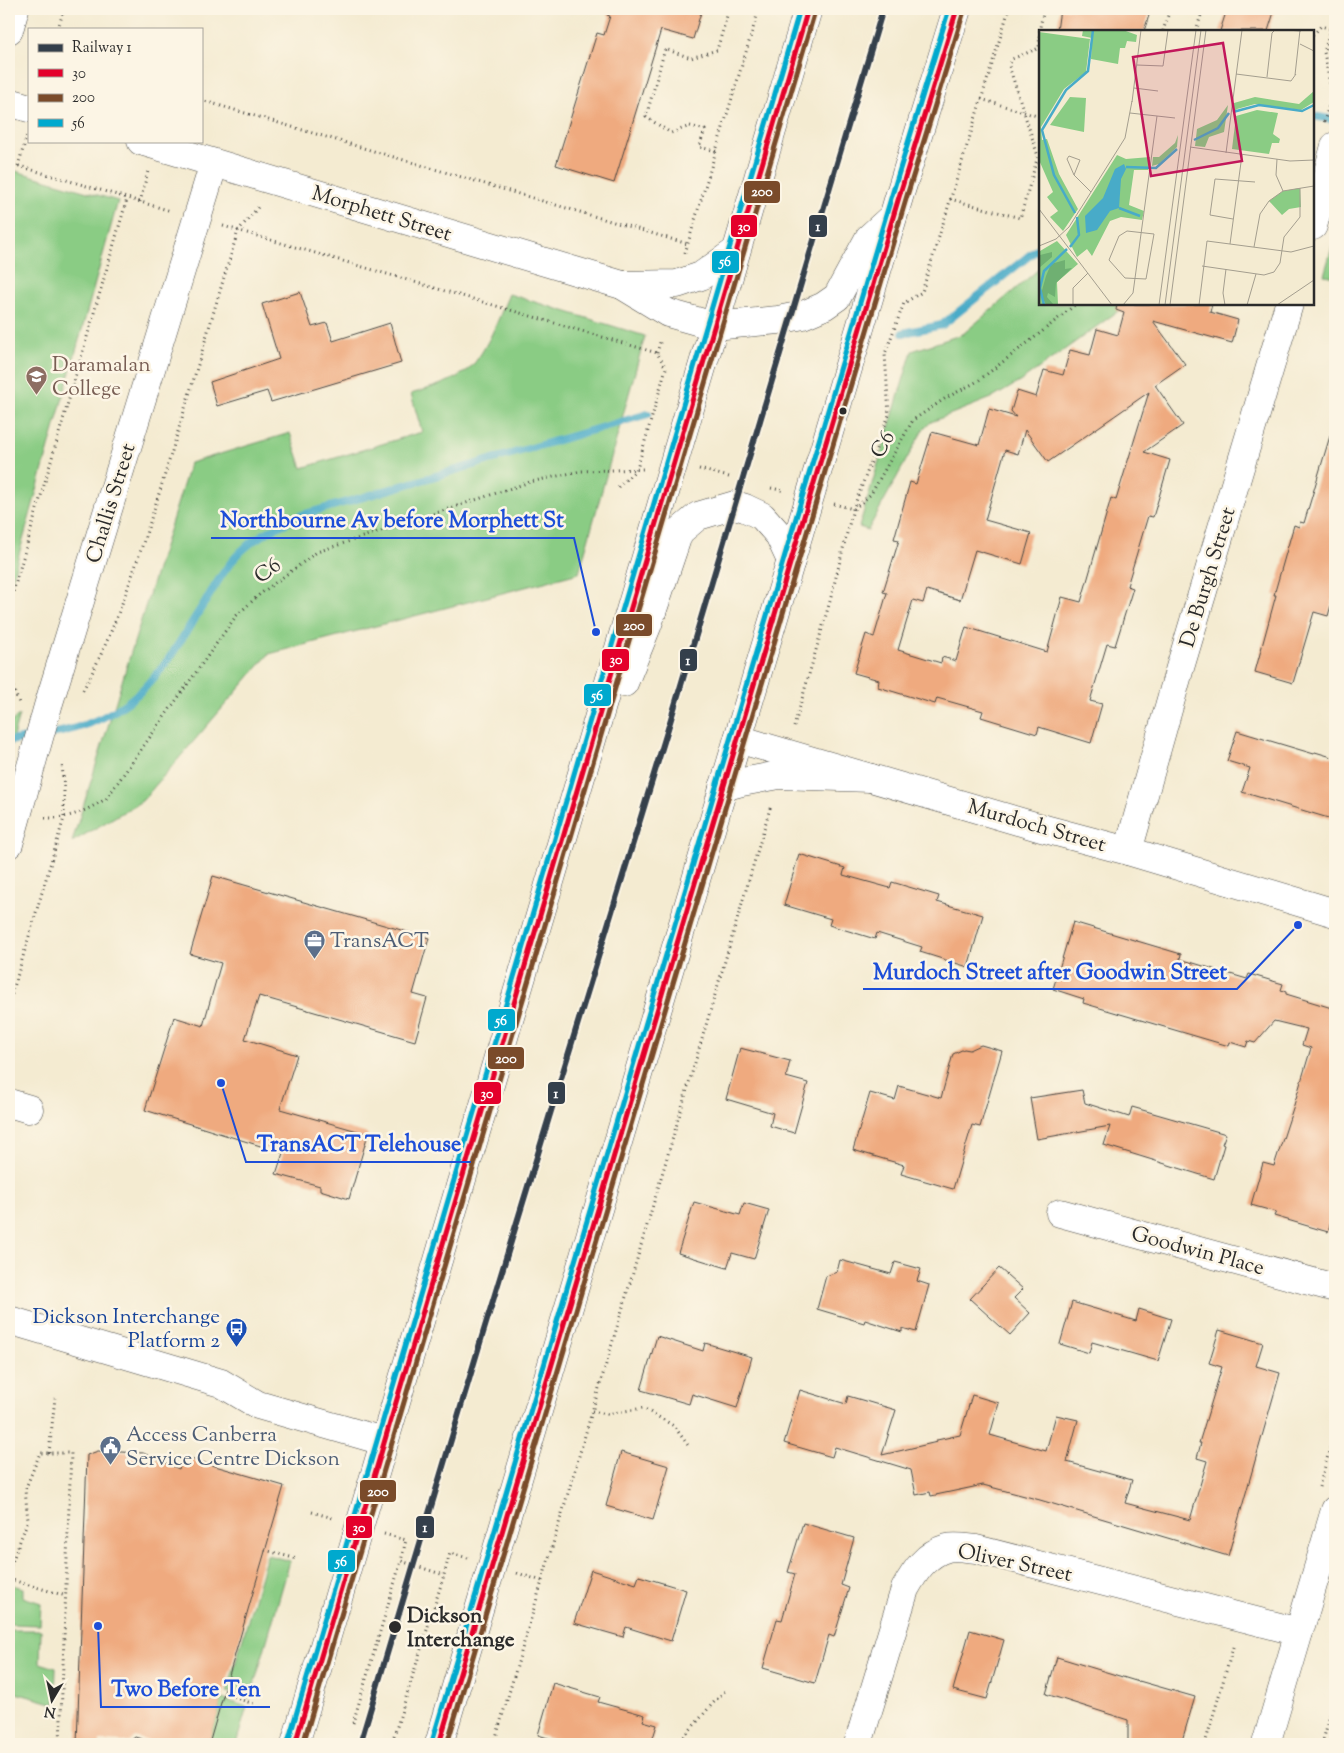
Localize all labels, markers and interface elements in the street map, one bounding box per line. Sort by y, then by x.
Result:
legend [28,28,202,142]
inset map [1039,30,1314,305]
text: Railway 1 [72,38,132,59]
text: 30 [72,64,86,85]
text: 200 [72,88,95,109]
text: 56 [71,114,85,135]
street label: Morphett Street [308,179,455,250]
line badge: 200 [743,180,781,204]
text: 200 [751,183,773,203]
line badge: 30 [730,214,758,238]
line badge: 1 [808,214,828,238]
text: 30 [738,218,751,238]
text: 1 [816,218,821,238]
line badge: 56 [711,250,740,274]
text: 56 [718,253,731,273]
place label: Daramalan College [52,351,151,405]
school or university icon: Daramalan College [24,364,48,395]
unlabelled marker [838,406,848,416]
street label: C6 [864,426,903,464]
street label: Challis Street [80,440,144,567]
callout: Northbourne Av before Morphett St [211,501,574,538]
street label: De Burgh Street [1173,504,1245,651]
text: Northbourne Av before Morphett St [220,506,564,538]
street label: C6 [248,551,288,592]
line badge: 200 [615,613,653,637]
text: 200 [623,617,645,637]
line badge: 30 [601,648,630,672]
line badge: 1 [679,648,698,672]
text: 30 [610,651,623,671]
text: 1 [686,652,691,672]
line badge: 56 [583,683,612,707]
text: 56 [590,687,603,707]
street label: Murdoch Street [964,793,1109,861]
place label: TransACT [330,927,429,957]
office icon: TransACT [302,928,326,959]
callout: Murdoch Street after Goodwin Street [863,952,1237,989]
text: Murdoch Street after Goodwin Street [873,958,1227,990]
line badge: 56 [487,1008,516,1032]
text: 56 [494,1012,507,1032]
line badge: 200 [487,1046,525,1070]
text: 200 [495,1050,517,1070]
line badge: 30 [473,1081,502,1105]
line badge: 1 [547,1081,566,1105]
text: 30 [481,1085,494,1105]
text: 1 [554,1085,559,1105]
callout: TransACT Telehouse [246,1125,471,1162]
text: TransACT Telehouse [257,1130,461,1162]
street label: Goodwin Place [1128,1220,1267,1284]
place label: Dickson Interchange Platform 2 [33,1303,220,1357]
bus stop icon: Dickson Interchange Platform 2 [224,1316,248,1347]
place label: Access Canberra Service Centre Dickson [126,1421,340,1475]
public building icon: Access Canberra Service Centre Dickson [98,1434,122,1465]
line badge: 200 [359,1479,397,1503]
text: 200 [367,1483,389,1503]
line badge: 30 [345,1515,373,1539]
line badge: 1 [415,1515,435,1539]
text: 30 [353,1519,366,1539]
text: 1 [423,1519,428,1539]
street label: Oliver Street [955,1537,1075,1591]
line badge: 56 [327,1549,356,1573]
text: 56 [334,1553,347,1573]
place label: Dickson Interchange [407,1602,515,1656]
marker: Dickson Interchange [387,1619,403,1635]
callout: Two Before Ten [101,1670,270,1707]
text: Two Before Ten [111,1675,261,1707]
north arrow [28,1676,78,1726]
text: N [43,1700,57,1722]

